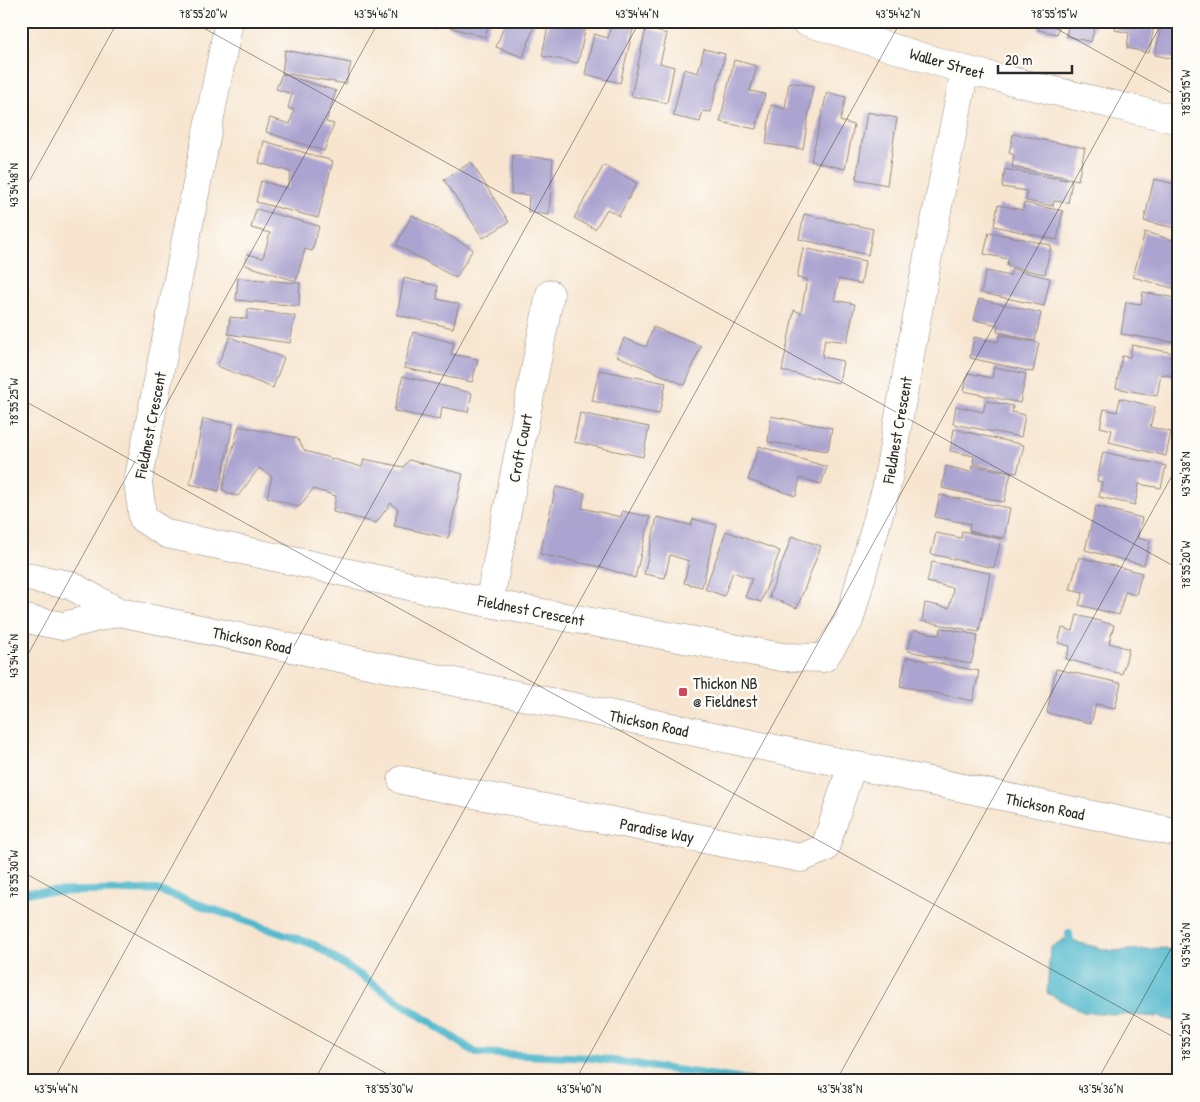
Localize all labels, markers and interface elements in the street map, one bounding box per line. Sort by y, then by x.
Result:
text: 78°55'20"W [179,5,228,22]
text: 43°54'46"N [354,5,398,22]
text: 43°54'44"N [615,5,659,22]
text: 43°54'42"N [876,5,920,22]
text: 78°55'15"W [1031,5,1078,22]
street label: Waller Street [907,42,987,84]
scale bar [998,42,1071,74]
text: 20 m [1005,49,1032,70]
text: 78°55'15"W [1177,69,1194,116]
text: 43°54'48"N [5,163,22,207]
street label: Fieldnest Crescent [129,369,171,481]
street label: Fieldnest Crescent [877,374,917,486]
text: 78°55'25"W [5,378,22,426]
street label: Croft Court [503,411,538,484]
text: 43°54'38"N [1177,452,1194,496]
text: 78°55'20"W [1177,540,1194,589]
street label: Fieldnest Crescent [475,589,587,631]
street label: Thickson Road [210,621,294,659]
text: 43°54'46"N [5,634,22,678]
place label: Thickon NB @ Fieldnest [693,672,758,712]
marker: Thickon NB @ Fieldnest [677,686,689,698]
street label: Thickson Road [607,704,691,742]
street label: Thickson Road [1003,787,1087,825]
street label: Paradise Way [618,812,696,848]
text: 78°55'30"W [5,849,22,898]
text: 43°54'36"N [1177,923,1194,967]
text: 78°55'25"W [1177,1013,1194,1061]
text: 43°54'44"N [34,1080,78,1097]
text: 78°55'30"W [365,1080,414,1097]
text: 43°54'40"N [557,1080,601,1097]
text: 43°54'38"N [818,1080,862,1097]
text: 43°54'36"N [1079,1080,1123,1097]

